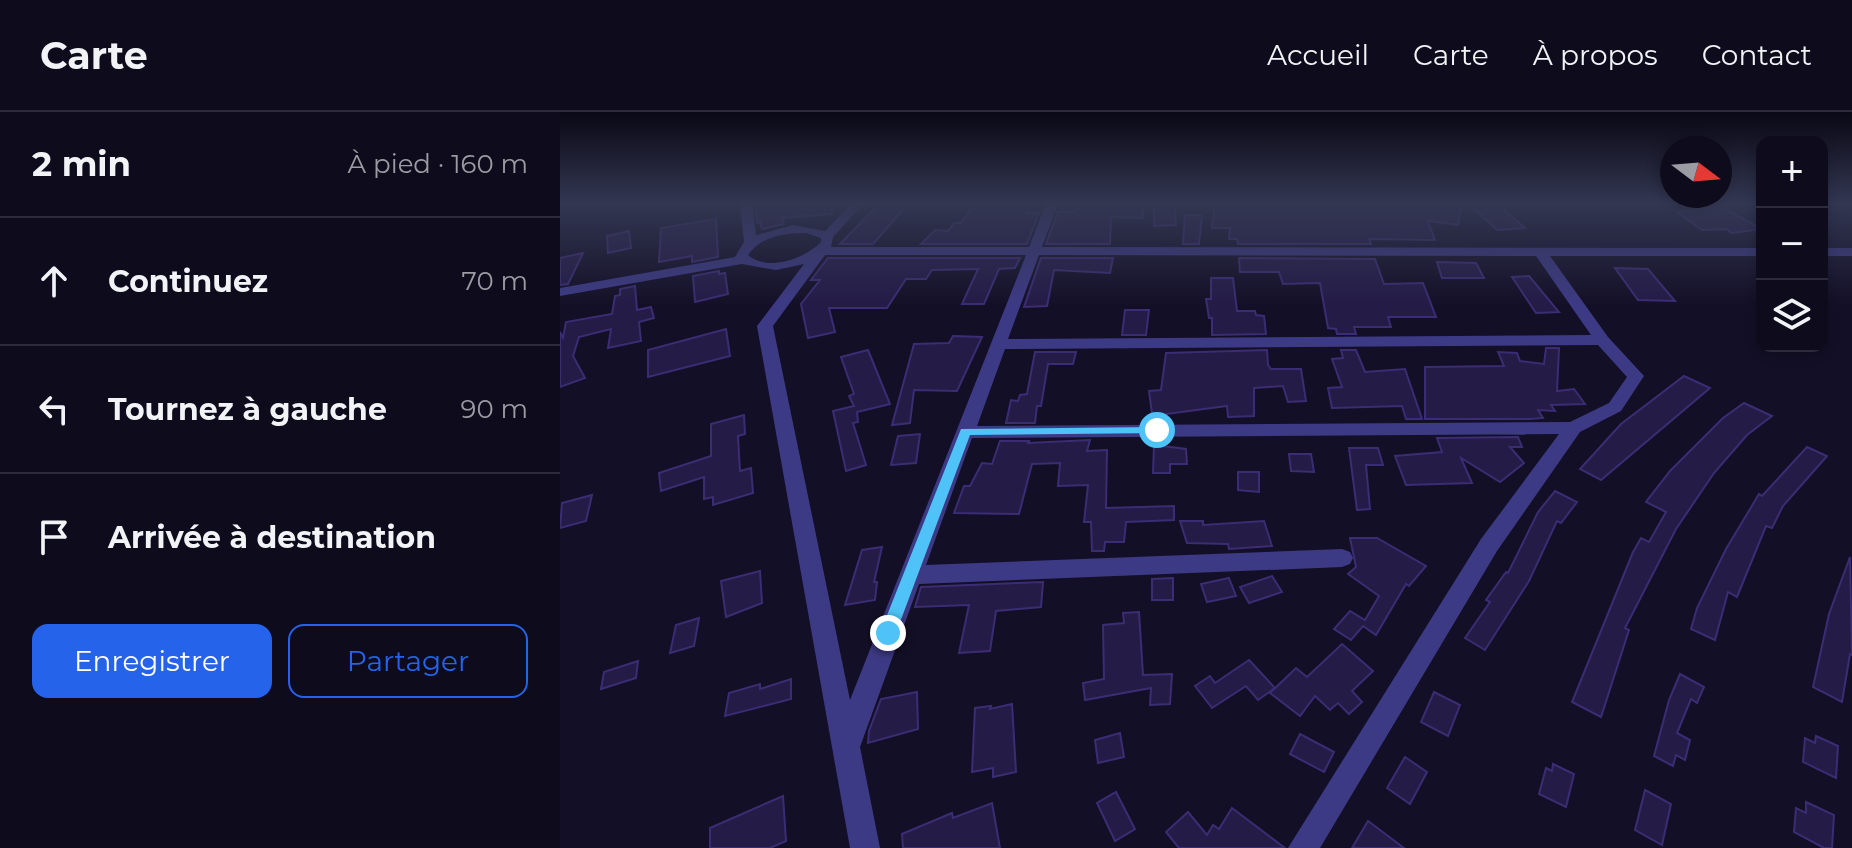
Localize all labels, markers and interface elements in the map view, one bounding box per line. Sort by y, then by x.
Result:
text: Carte [40,32,148,79]
text: Accueil [1267,38,1369,72]
text: Carte [1413,38,1489,72]
text: À propos [1533,38,1658,72]
text: Contact [1702,38,1812,72]
north arrow [1660,136,1732,208]
map controls [1756,136,1828,352]
button: + [1756,136,1828,208]
text: 2 min [32,143,131,185]
text: À pied · 160 m [348,148,528,180]
button: − [1756,208,1828,280]
icon: ahead [32,259,76,303]
text: Continuez [108,263,268,300]
text: 70 m [462,265,528,297]
button: layers [1756,280,1828,352]
icon: left [32,387,76,431]
text: Tournez à gauche [108,391,387,428]
text: 90 m [461,393,528,425]
route start [1139,412,1175,448]
icon: arrive [32,515,76,559]
text: Arrivée à destination [108,519,436,556]
route end [870,615,906,651]
button: Enregistrer [32,624,272,698]
button: Partager [288,624,528,698]

